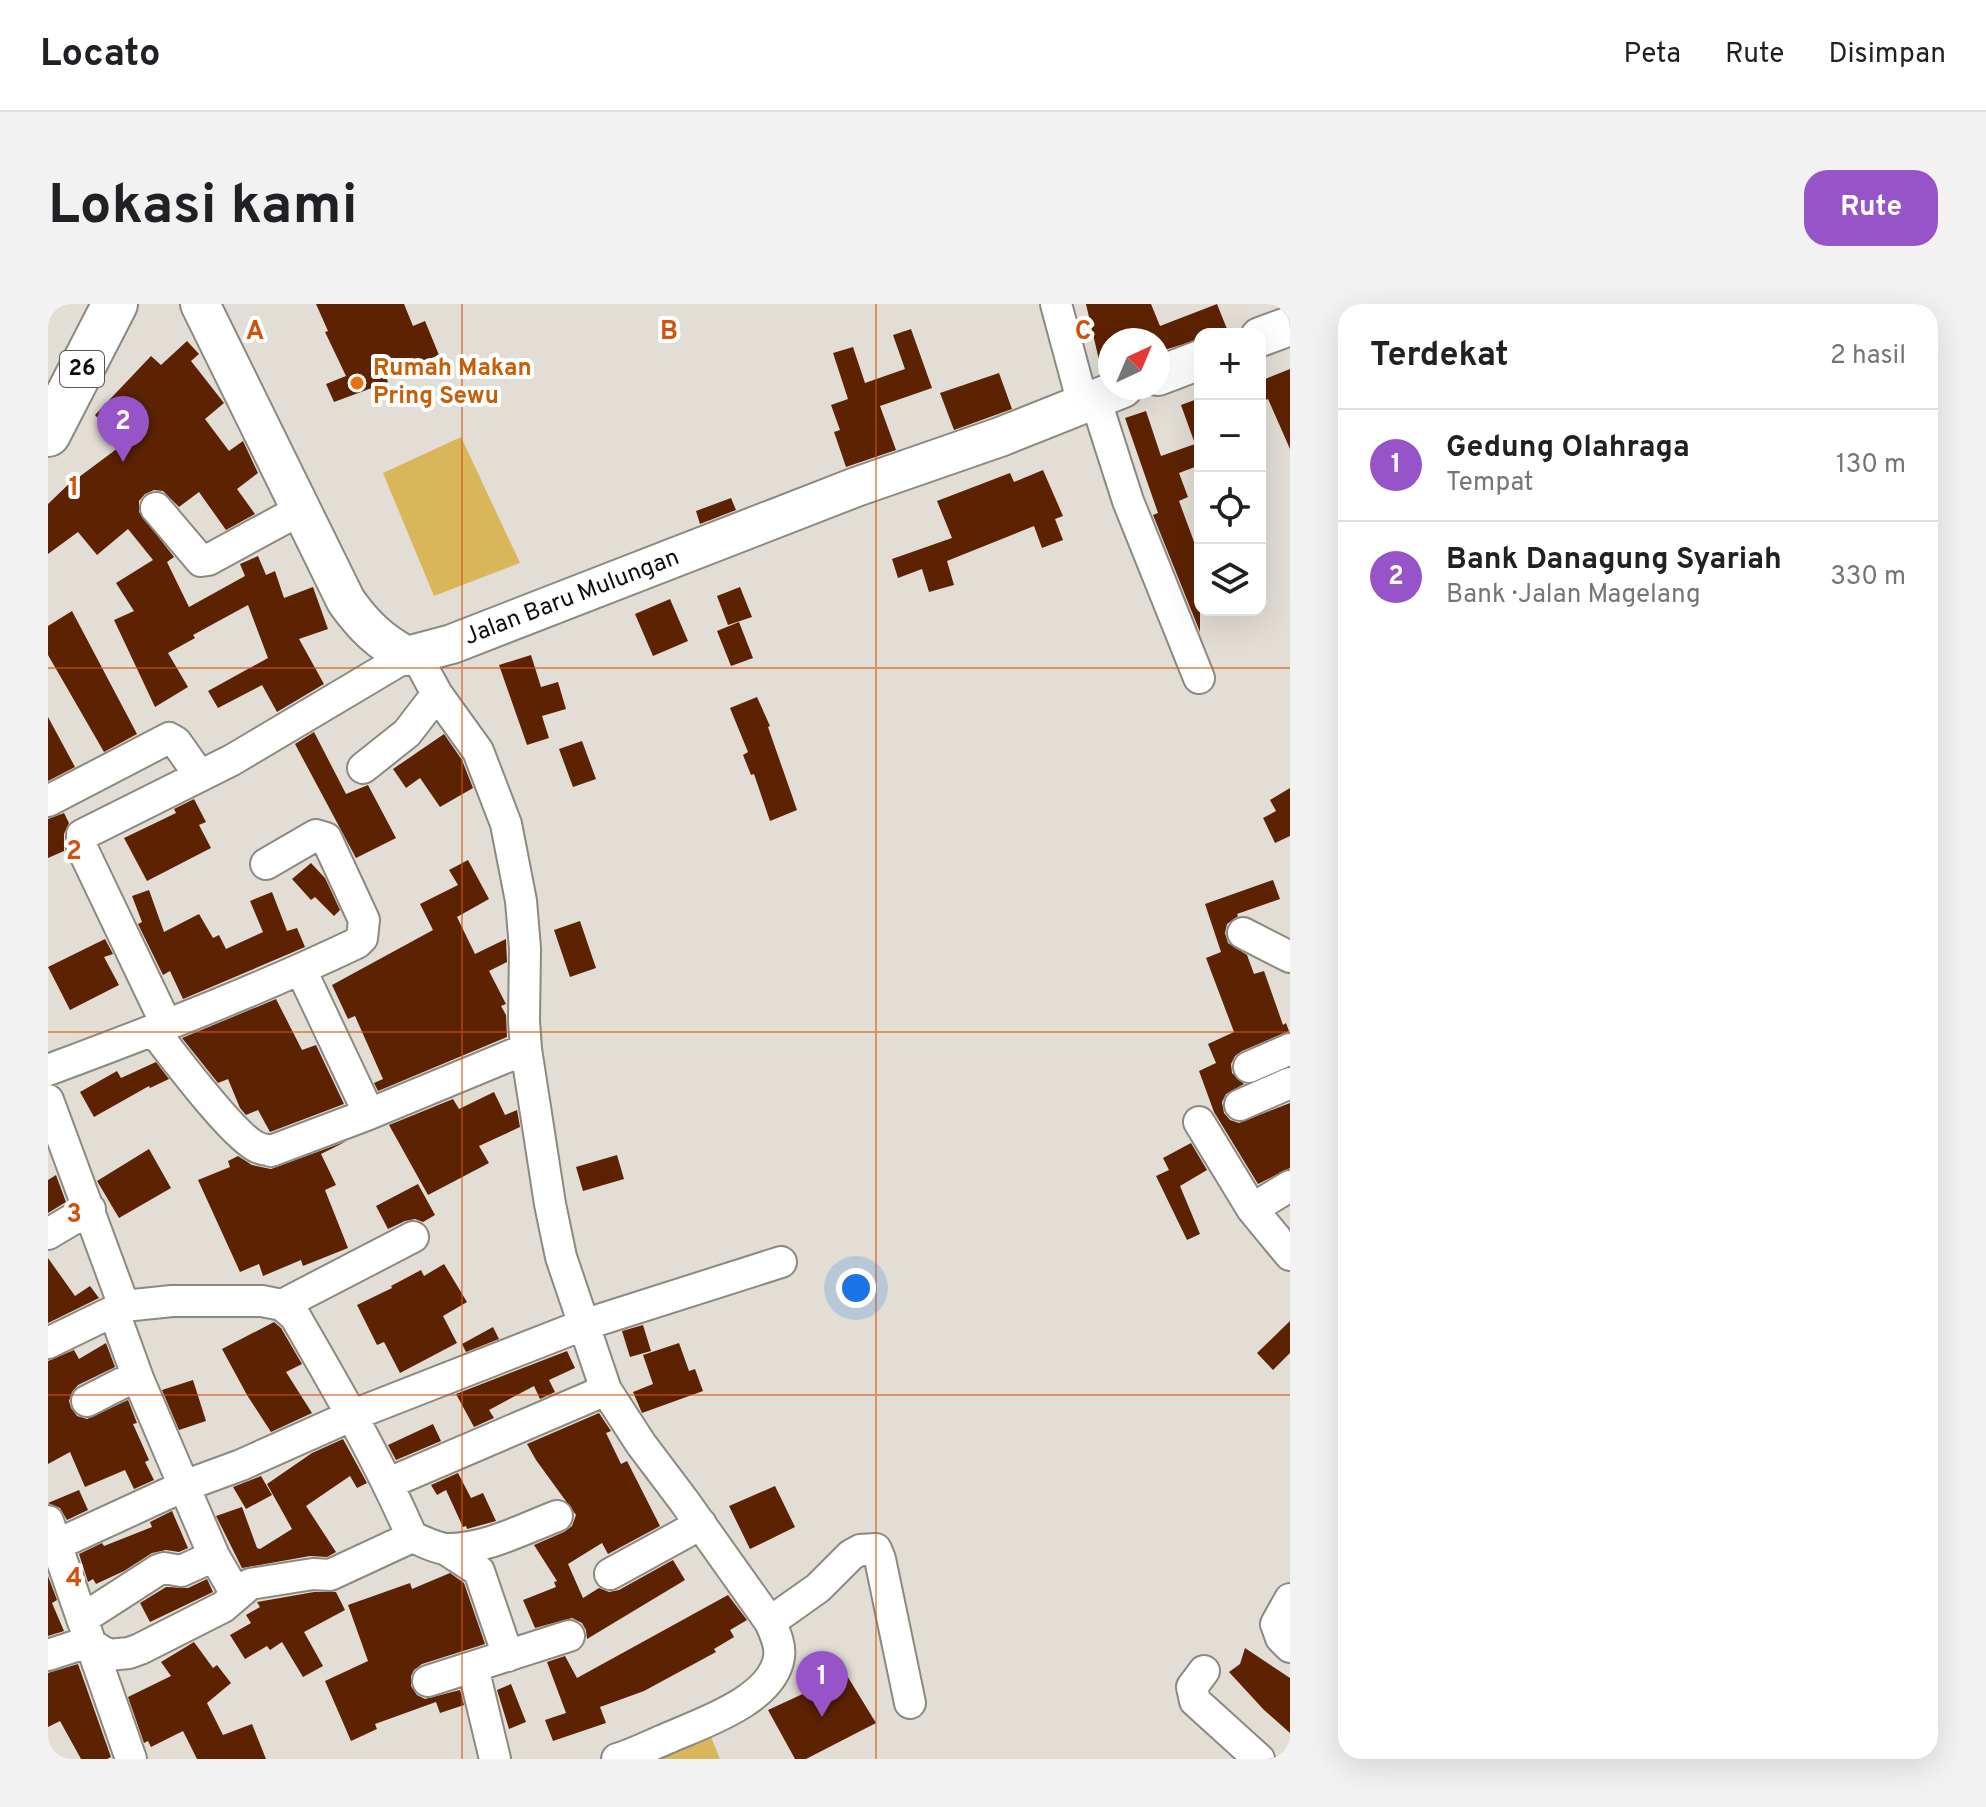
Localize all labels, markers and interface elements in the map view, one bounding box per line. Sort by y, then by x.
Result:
text: Locato [40,31,160,80]
text: Peta [1624,37,1681,73]
text: Rute [1725,37,1784,73]
text: Disimpan [1828,37,1946,73]
button: Rute [1804,170,1938,246]
text: Lokasi kami [48,173,357,243]
text: A [246,316,264,349]
text: B [660,316,678,349]
text: C [1075,316,1091,349]
north arrow [1098,328,1170,400]
map controls [1194,328,1266,616]
button: + [1194,328,1266,400]
text: Terdekat [1370,335,1509,378]
text: 2 hasil [1830,340,1906,373]
road number: 26 [60,351,104,387]
place label: Rumah Makan Pring Sewu [373,354,532,412]
marker: Rumah Makan Pring Sewu [348,374,366,392]
pin: 2 [97,396,149,462]
button: − [1194,400,1266,472]
text: Gedung Olahraga [1446,430,1690,467]
text: 1 [1391,449,1401,482]
text: 130 m [1836,449,1906,482]
text: Tempat [1446,467,1534,500]
text: 1 [69,472,79,505]
button: locate [1194,472,1266,544]
text: Bank Danagung Syariah [1446,542,1782,579]
street label: Jalan Baru Mulungan [460,543,684,653]
button: layers [1194,544,1266,616]
text: 2 [1388,561,1404,594]
text: 330 m [1830,561,1906,594]
text: Bank · Jalan Magelang [1446,579,1701,612]
text: 2 [66,836,82,869]
text: 3 [66,1199,82,1232]
your location [836,1268,876,1308]
text: 4 [66,1563,82,1596]
pin: 1 [796,1651,848,1717]

